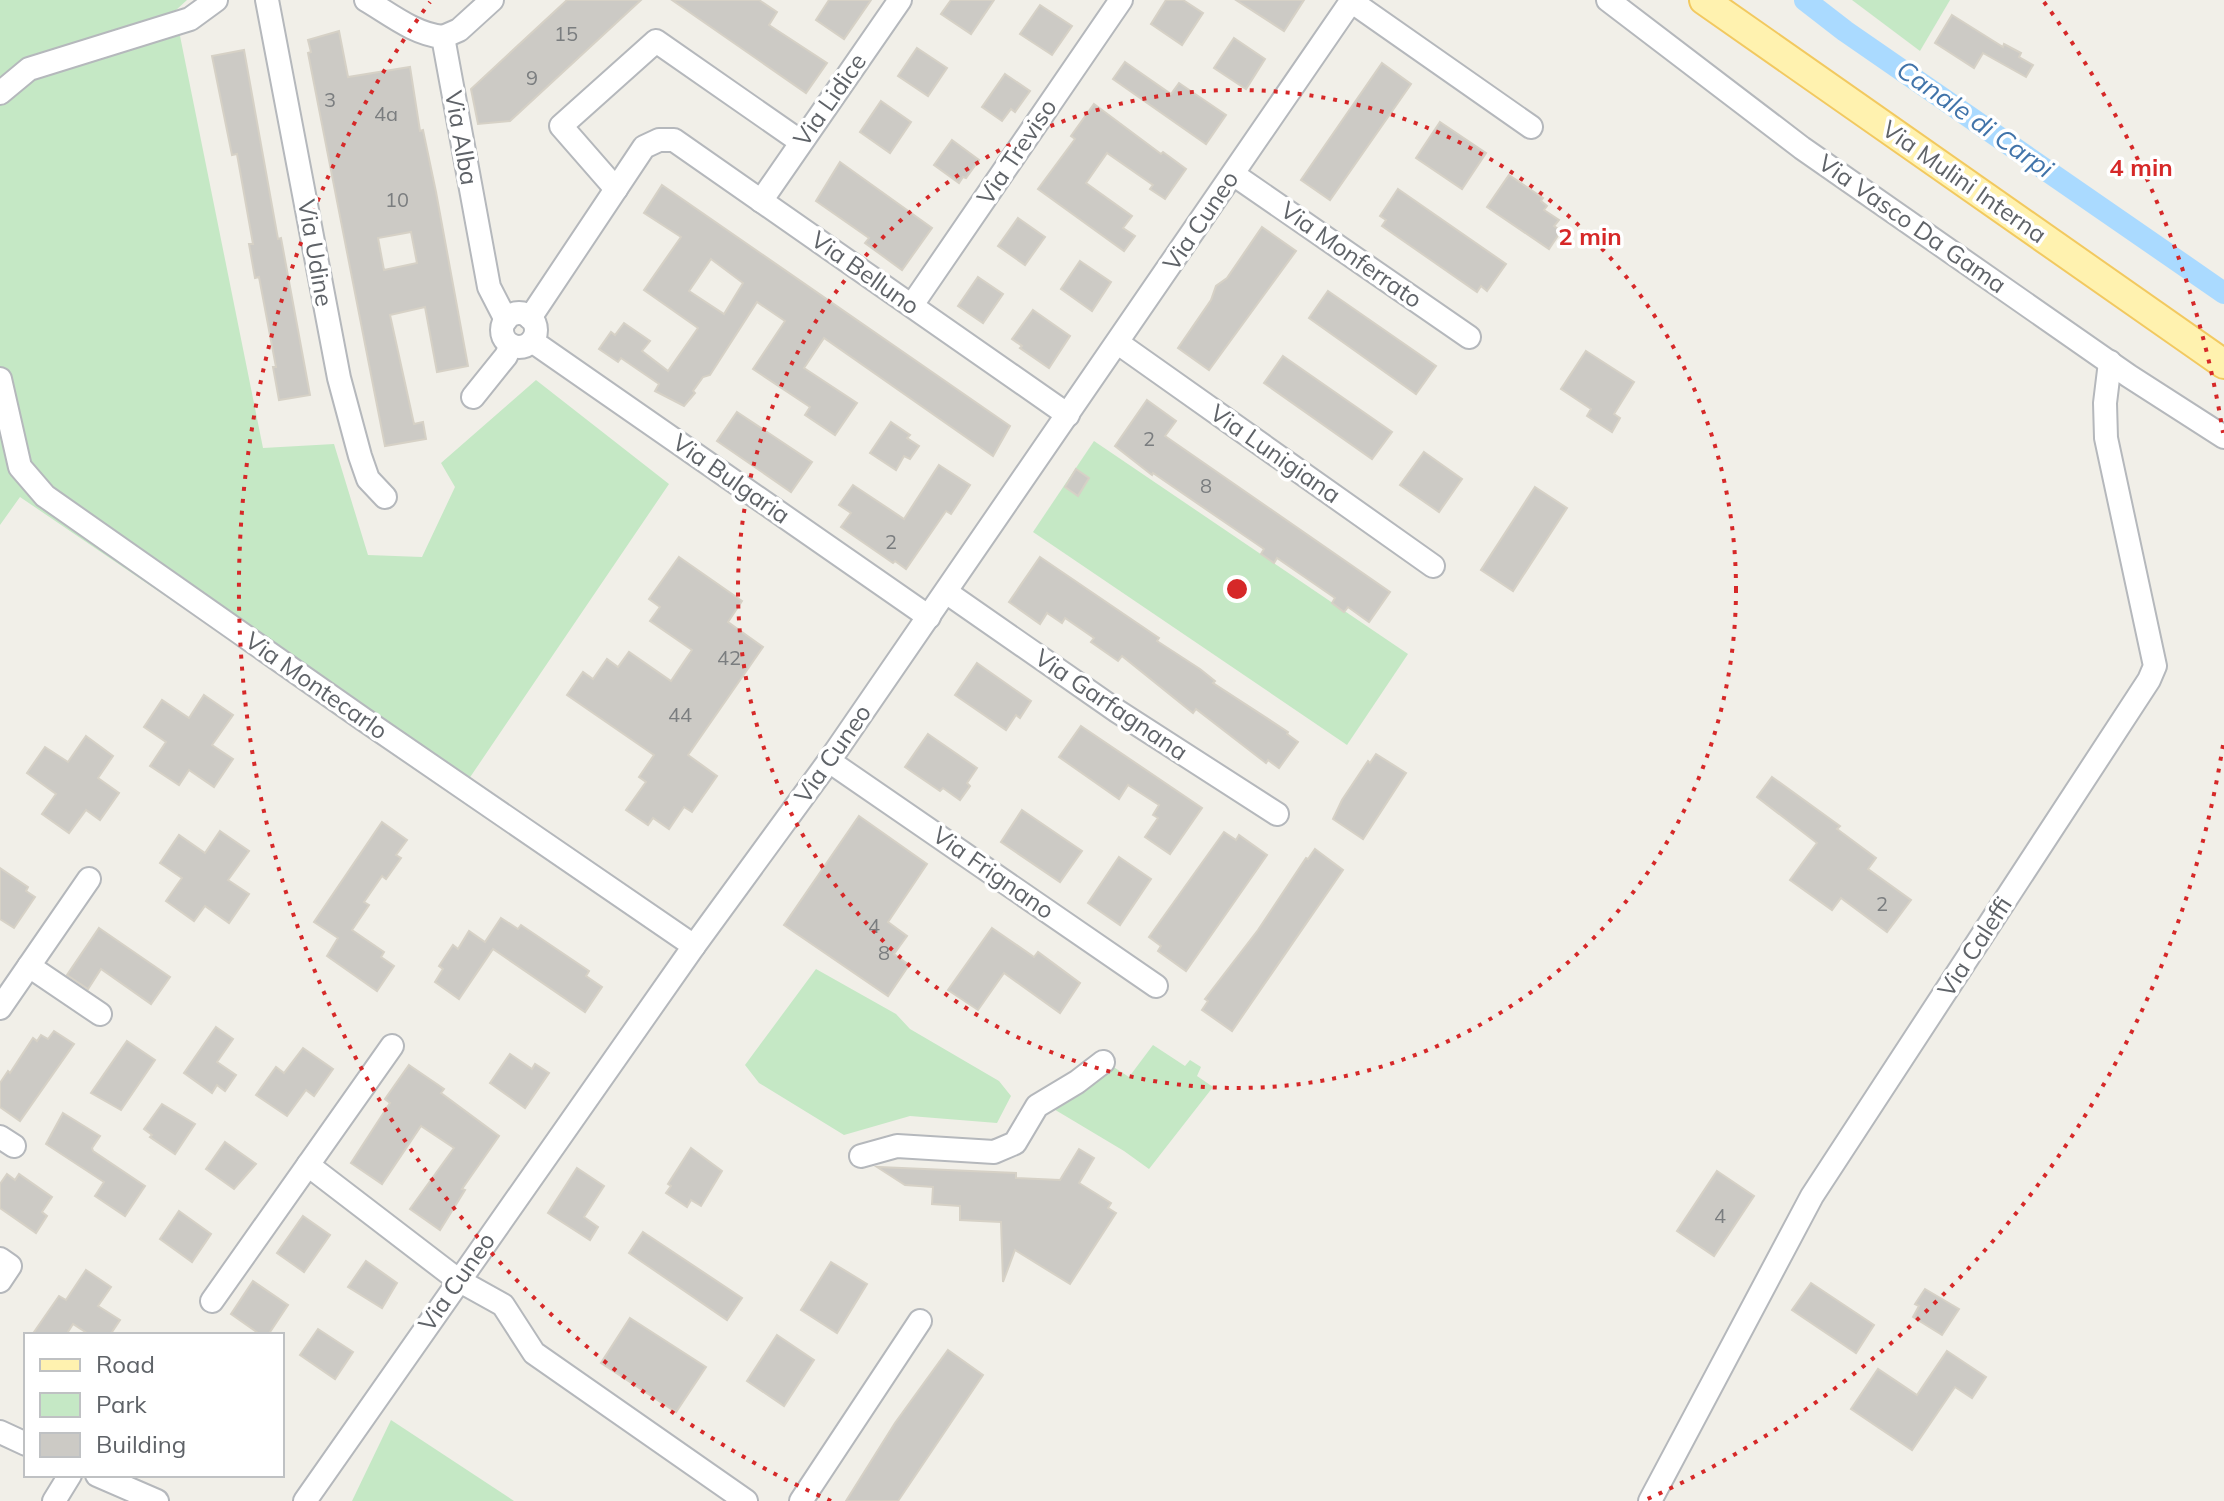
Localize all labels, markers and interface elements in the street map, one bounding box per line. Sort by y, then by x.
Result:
house number: 15 [554,21,578,46]
street label: Via Lidice [786,47,872,152]
water label: Canale di Carpi [1891,52,2061,185]
house number: 9 [526,65,538,90]
house number: 3 [324,87,336,112]
street label: Via Alba [439,88,485,187]
street label: Via Treviso [970,93,1063,210]
house number: 4a [374,101,398,126]
street label: Via Mulini Interna [1877,113,2053,249]
street label: Via Vasco Da Gama [1813,147,2012,299]
text: 4 min [2109,152,2173,182]
street label: Via Cuneo [1156,165,1244,276]
house number: 10 [385,187,409,212]
street label: Via Monferrato [1275,194,1428,314]
street label: Via Udine [292,197,340,309]
text: 2 min [1558,221,1622,251]
street label: Via Belluno [806,224,926,320]
street label: Via Lunigiana [1204,397,1347,509]
house number: 2 [1143,426,1155,451]
street label: Via Bulgaria [667,427,796,530]
house number: 8 [1200,473,1212,498]
house number: 2 [885,529,897,554]
centre of rings [1223,575,1251,603]
street label: Via Montecarlo [240,625,394,745]
street label: Via Garfagnana [1029,642,1194,766]
house number: 42 [717,645,741,670]
street label: Via Cuneo [787,698,877,809]
house number: 44 [668,702,692,727]
street label: Via Frignano [927,819,1060,925]
house number: 2 [1876,891,1888,916]
street label: Via Caleffi [1931,891,2018,1002]
house number: 4 [868,913,880,938]
house number: 8 [878,940,890,965]
house number: 4 [1714,1203,1726,1228]
street label: Via Cuneo [411,1226,501,1337]
legend [24,1333,284,1477]
text: Road [96,1349,155,1379]
text: Park [96,1389,147,1419]
text: Building [96,1429,186,1459]

